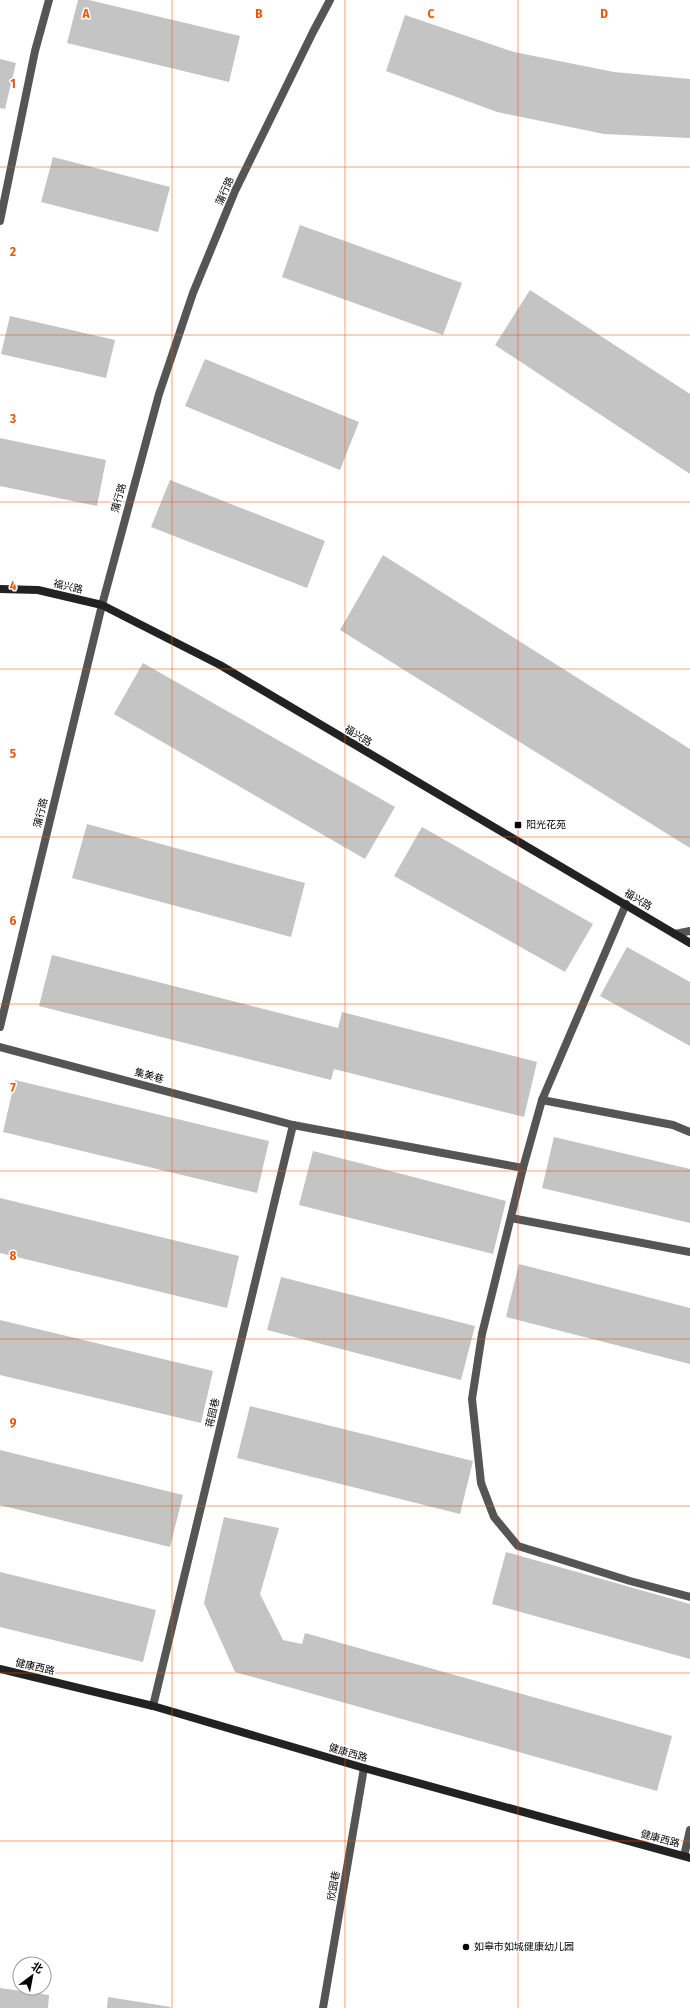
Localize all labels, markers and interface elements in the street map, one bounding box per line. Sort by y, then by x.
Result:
text: A [81,6,90,21]
text: B [255,6,263,21]
text: C [428,6,435,21]
text: D [600,6,608,21]
text: 1 [10,76,16,91]
street label: 蒲行路 [213,175,237,207]
text: 2 [9,244,16,259]
text: 3 [9,411,16,426]
street label: 蒲行路 [109,482,129,514]
text: 4 [10,578,17,593]
street label: 福兴路 [52,578,84,596]
street label: 福兴路 [342,723,374,749]
text: 5 [10,746,16,761]
street label: 蒲行路 [32,797,50,829]
place label: 阳光花苑 [526,819,566,831]
marker: 阳光花苑 [513,820,523,830]
street label: 福兴路 [622,887,654,913]
text: 6 [10,913,17,928]
street label: 集美巷 [133,1066,165,1086]
text: 7 [10,1080,16,1095]
text: 8 [10,1248,17,1263]
street label: 蒋园巷 [204,1397,222,1429]
text: 9 [10,1415,17,1430]
street label: 健康西路 [14,1657,56,1677]
street label: 健康西路 [327,1742,369,1764]
street label: 健康西路 [639,1828,681,1850]
street label: 欣园巷 [325,1870,343,1902]
place label: 如皋市如城健康幼儿园 [474,1941,574,1953]
marker: 如皋市如城健康幼儿园 [461,1942,471,1952]
north arrow [12,1956,52,1996]
text: 北 [29,1960,45,1976]

